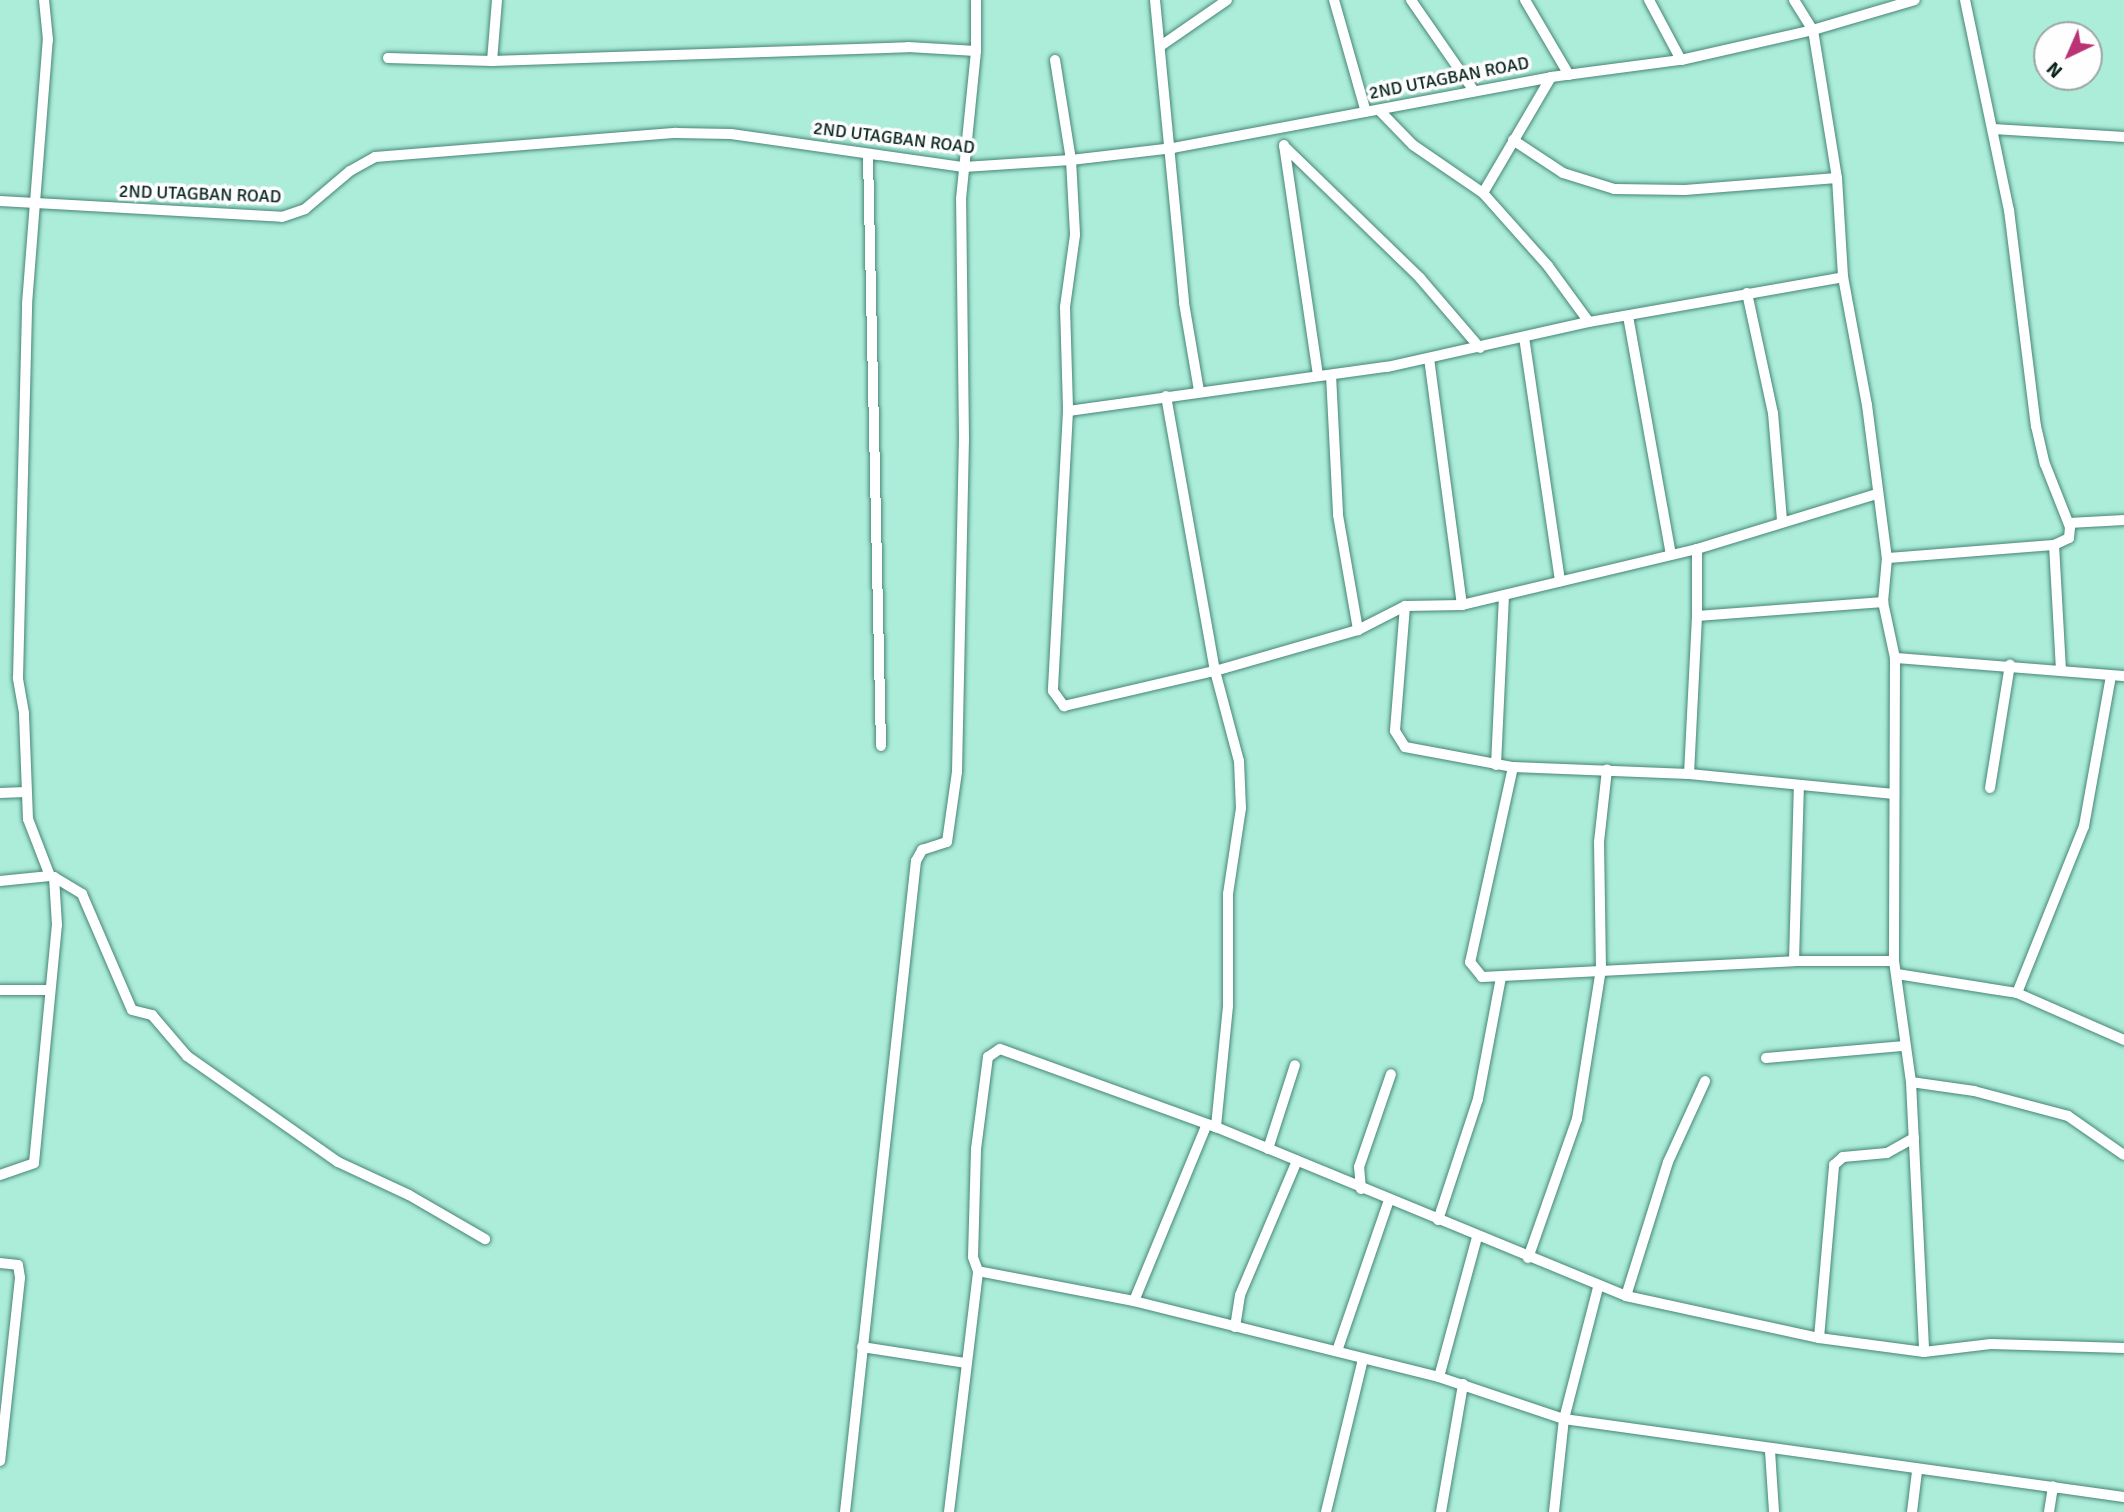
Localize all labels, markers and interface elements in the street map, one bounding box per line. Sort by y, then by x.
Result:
north arrow [2033,21,2103,91]
street label: 2ND UTAGBAN ROAD [1367,52,1531,104]
text: N [2042,56,2068,83]
street label: 2ND UTAGBAN ROAD [812,117,976,159]
street label: 2ND UTAGBAN ROAD [118,180,282,208]

